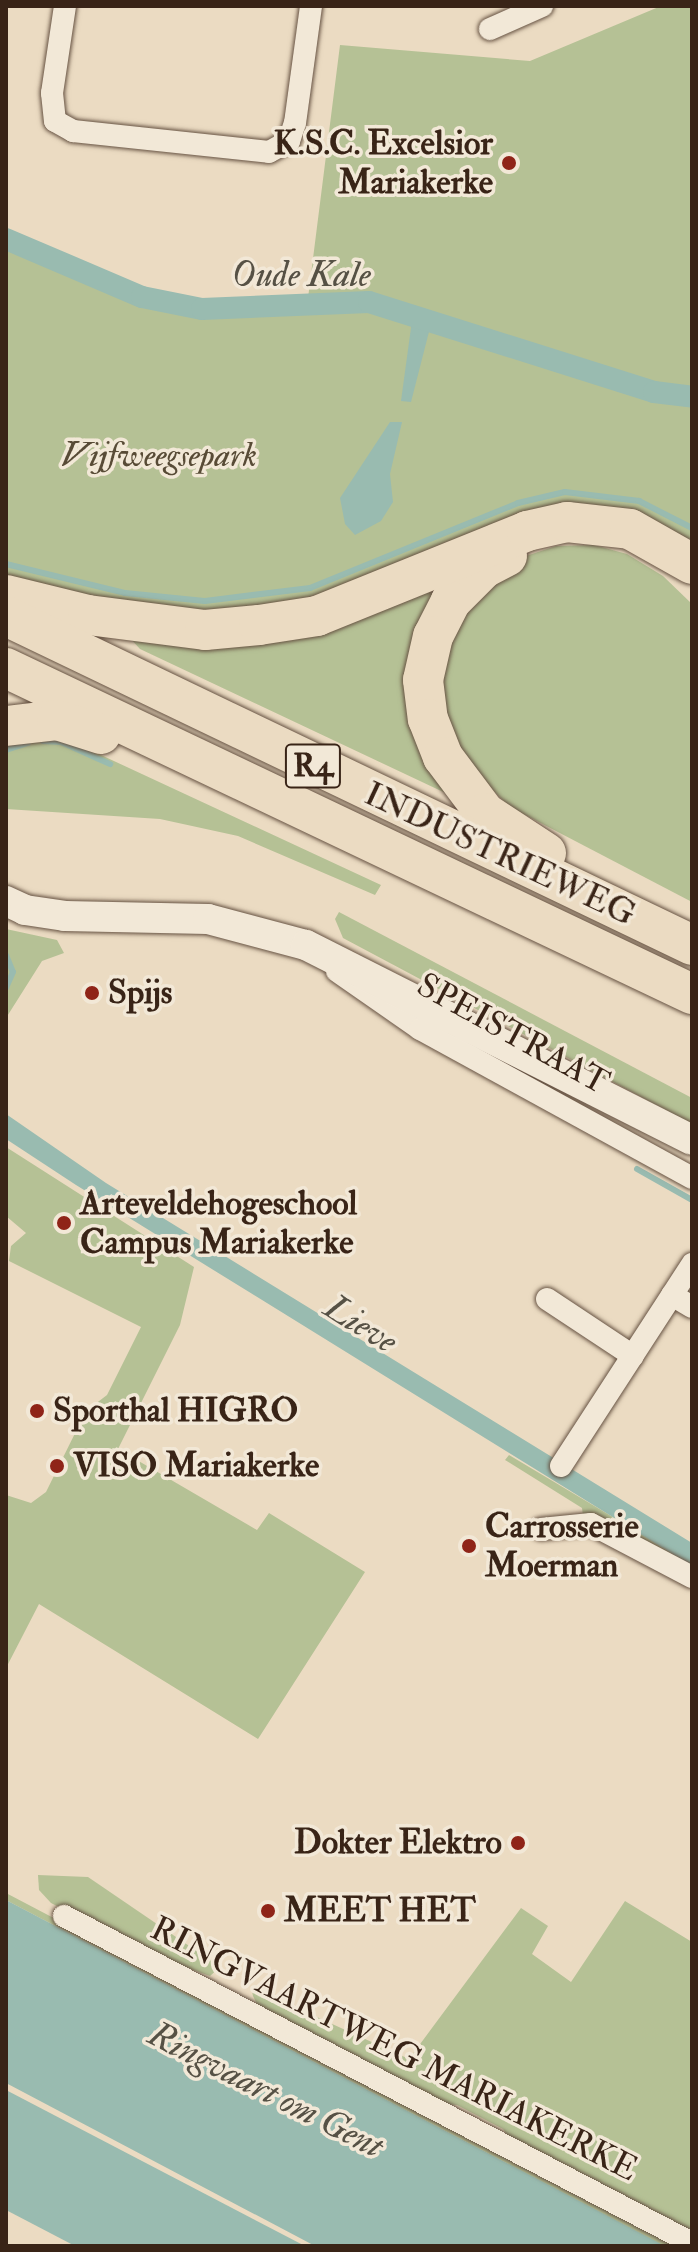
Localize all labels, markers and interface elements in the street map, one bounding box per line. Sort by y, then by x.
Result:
place label: K.S.C. Excelsior Mariakerke [274,123,493,202]
marker: K.S.C. Excelsior Mariakerke [500,154,518,172]
water label: Oude Kale [231,253,371,297]
park label: Vijfweegsepark [61,436,257,476]
road number: R4 [283,738,343,794]
street label: INDUSTRIEWEG [358,773,642,935]
street label: SPEISTRAAT [410,965,616,1103]
place label: Spijs [108,973,172,1013]
marker: Spijs [83,984,101,1002]
place label: Arteveldehogeschool Campus Mariakerke [80,1183,357,1262]
marker: Arteveldehogeschool Campus Mariakerke [55,1214,73,1232]
water label: Lieve [317,1285,405,1363]
place label: Sporthal HIGRO [53,1391,298,1431]
marker: Sporthal HIGRO [28,1402,46,1420]
place label: VISO Mariakerke [73,1446,319,1486]
marker: VISO Mariakerke [48,1457,66,1475]
place label: Carrosserie Moerman [485,1506,639,1586]
marker: Carrosserie Moerman [460,1537,478,1555]
place label: Dokter Elektro [294,1823,502,1863]
marker: Dokter Elektro [509,1834,527,1852]
place label: MEET HET [284,1891,476,1931]
marker: MEET HET [259,1902,277,1920]
street label: RINGVAARTWEG MARIAKERKE [144,1908,644,2190]
water label: Ringvaart om Gent [141,2012,391,2168]

